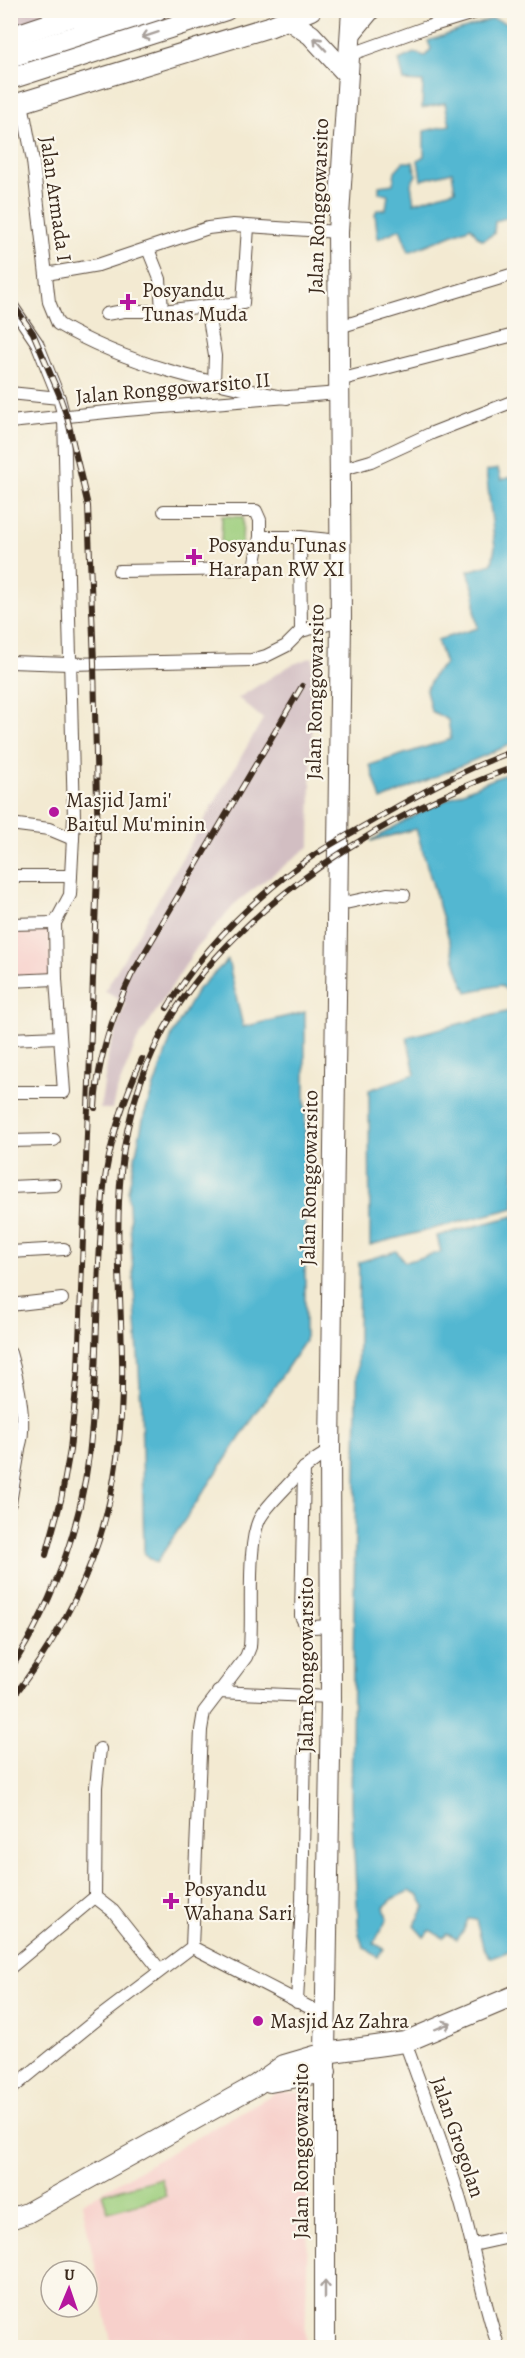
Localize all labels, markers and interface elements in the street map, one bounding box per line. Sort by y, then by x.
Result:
one-way arrow [141,30,160,41]
one-way arrow [313,37,327,52]
street label: Jalan Ronggowarsito [301,118,335,294]
street label: Jalan Armada I [33,134,79,264]
place label: Posyandu Tunas Muda [142,276,248,328]
marker: Posyandu Tunas Muda [119,293,137,311]
street label: Jalan Ronggowarsito II [74,366,272,410]
place label: Posyandu Tunas Harapan RW XI [208,531,347,583]
marker: Posyandu Tunas Harapan RW XI [185,548,203,566]
street label: Jalan Ronggowarsito [299,604,331,780]
place label: Masjid Jami' Baitul Mu'minin [66,786,206,838]
marker: Masjid Jami' Baitul Mu'minin [47,805,61,819]
street label: Jalan Ronggowarsito [293,1090,325,1266]
street label: Jalan Ronggowarsito [292,1577,320,1753]
place label: Posyandu Wahana Sari [183,1875,293,1927]
marker: Posyandu Wahana Sari [162,1892,180,1910]
place label: Masjid Az Zahra [270,2007,409,2035]
marker: Masjid Az Zahra [251,2014,265,2028]
one-way arrow [433,2020,451,2031]
street label: Jalan Ronggowarsito [287,2063,315,2239]
street label: Jalan Grogolan [424,2073,492,2201]
north arrow [39,2259,99,2319]
text: U [64,2264,76,2286]
one-way arrow [319,2280,331,2300]

